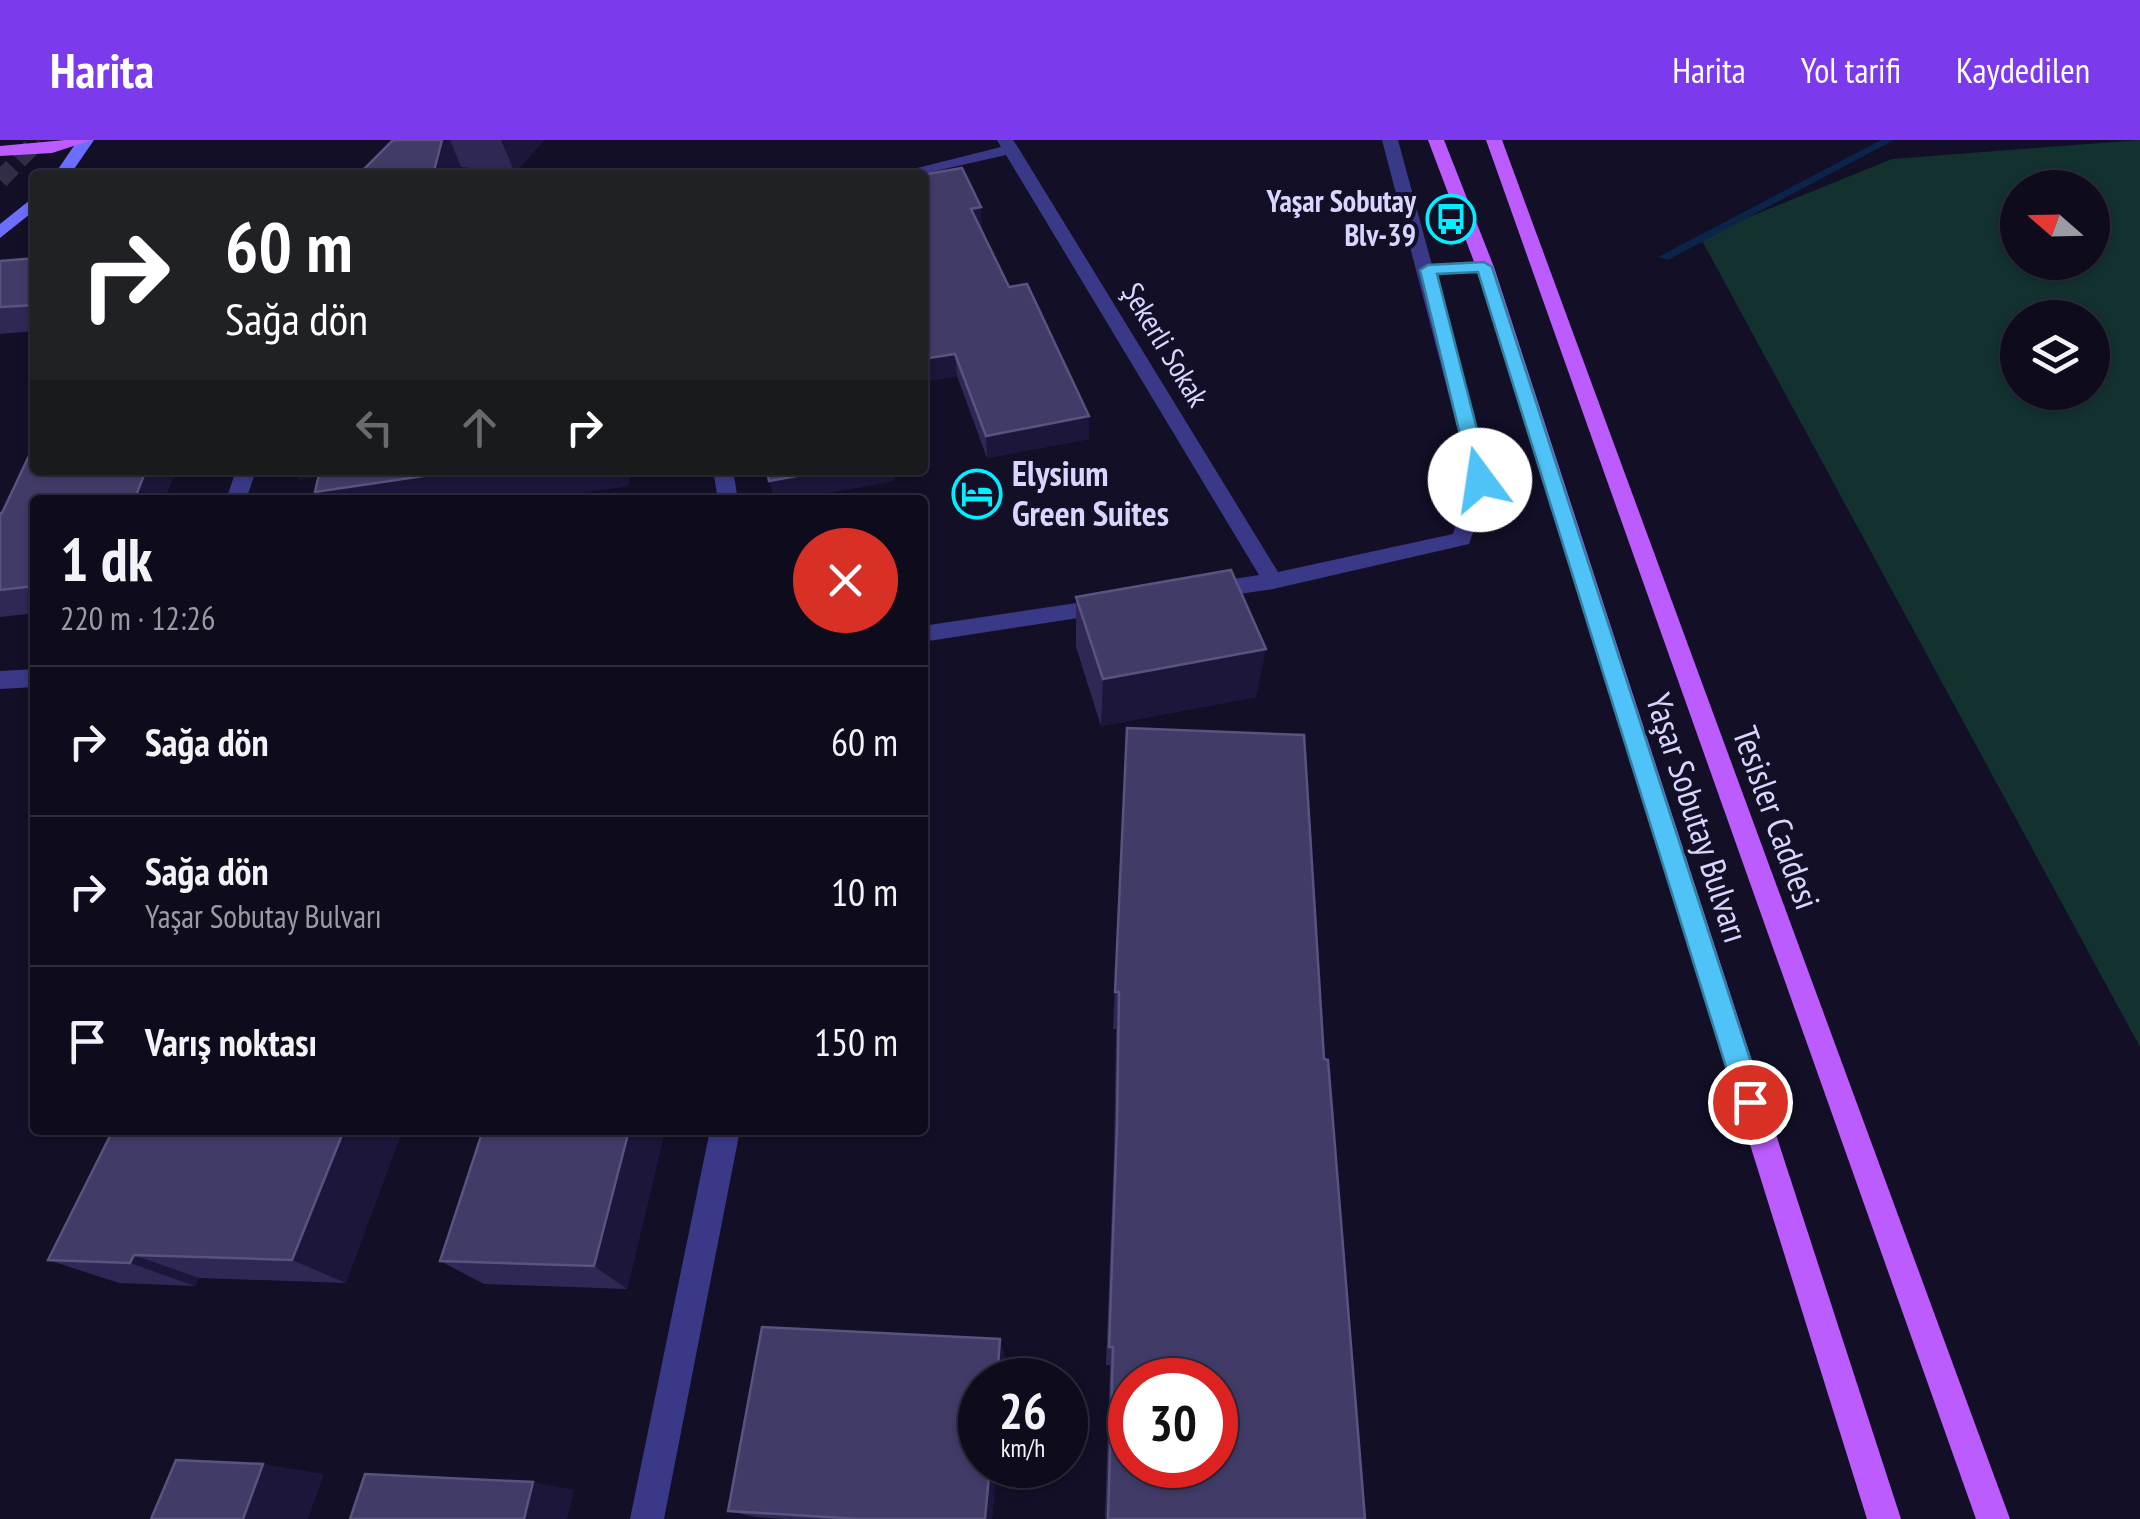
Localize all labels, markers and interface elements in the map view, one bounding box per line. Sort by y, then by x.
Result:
text: Harita [50,39,154,101]
text: Harita [1672,47,1746,93]
text: Yol tarifi [1801,47,1901,93]
text: Kaydedilen [1956,47,2090,93]
north arrow [2000,170,2110,280]
map controls [2000,170,2110,410]
place label: Yaşar Sobutay Blv-39 [1265,181,1417,254]
bus stop icon: Yaşar Sobutay Blv-39 [1425,193,1477,245]
text: 60 m [225,201,353,291]
icon: right [60,210,190,340]
street label: Şekerli Sokak [1114,275,1219,414]
text: Sağa dön [225,289,368,347]
button: layers [2000,300,2110,410]
icon: left [347,400,402,455]
icon: ahead [452,400,507,455]
icon: right [557,400,612,455]
position arrow [1428,428,1532,532]
place label: Elysium Green Suites [1012,450,1169,536]
hotel icon: Elysium Green Suites [951,468,1003,520]
text: 1 dk [60,520,152,598]
button: close [793,528,898,633]
text: 220 m · 12:26 [60,597,215,639]
street label: Yaşar Sobutay Bulvarı [1636,687,1760,948]
icon: right [60,714,115,769]
text: Sağa dön [145,717,269,766]
text: 60 m [831,717,898,766]
street label: Tesisler Caddesi [1723,720,1831,915]
text: Sağa dön [145,846,269,895]
icon: right [60,864,115,919]
text: 10 m [831,867,898,916]
text: Yaşar Sobutay Bulvarı [145,895,382,937]
icon: arrive [60,1014,115,1069]
text: Varış noktası [145,1017,317,1066]
text: 150 m [814,1017,898,1066]
pin [1708,1060,1793,1145]
icon: arrive [1723,1075,1778,1130]
speed limit sign: 30 [1108,1358,1238,1488]
text: 26 [999,1378,1047,1443]
text: km/h [1001,1432,1045,1464]

